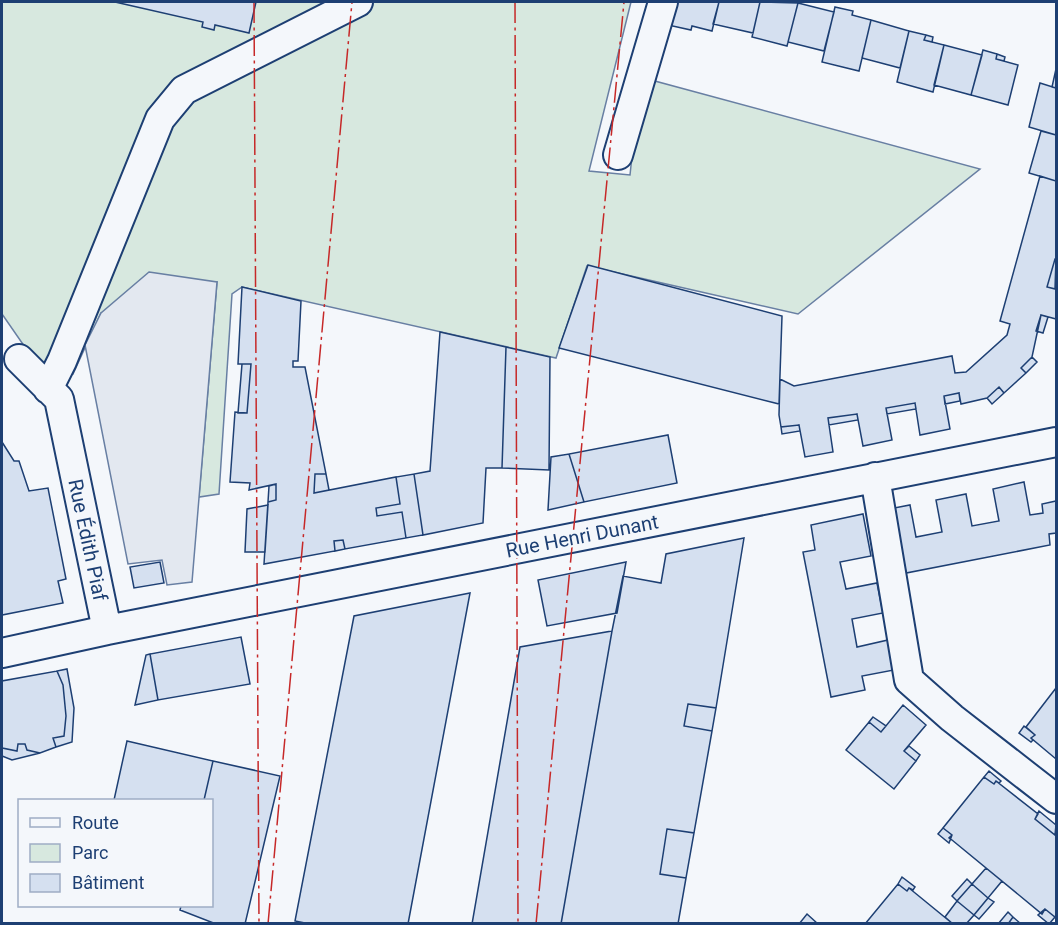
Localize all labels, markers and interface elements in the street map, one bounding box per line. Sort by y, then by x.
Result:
street label: Rue Édith Piaf [63,477,113,603]
street label: Rue Henri Dunant [504,509,660,563]
legend [18,799,213,907]
text: Route [72,812,119,833]
text: Parc [72,842,108,863]
text: Bâtiment [72,872,145,893]

